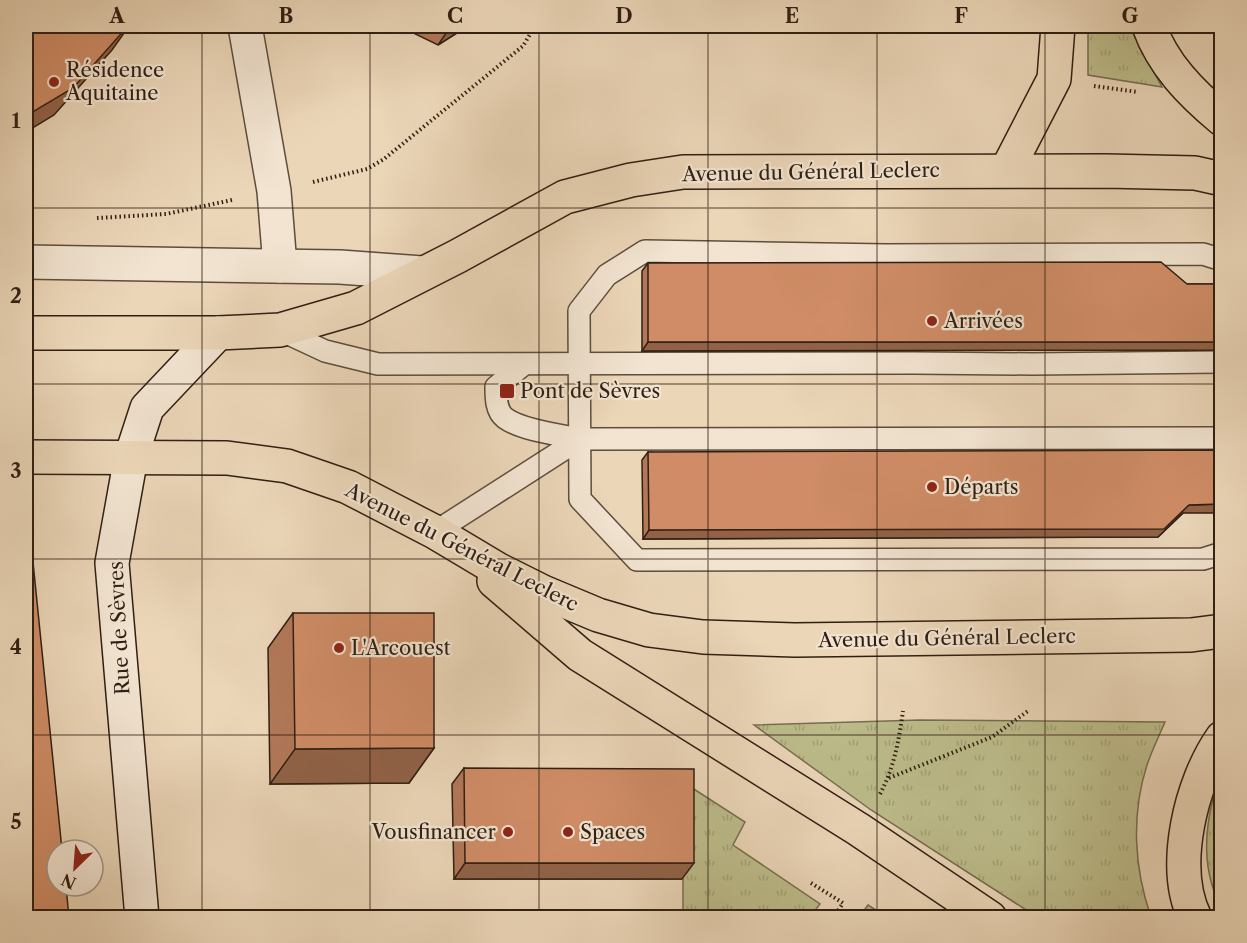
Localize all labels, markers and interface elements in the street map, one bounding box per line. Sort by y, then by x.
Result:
text: A [108,4,125,28]
text: B [279,4,294,28]
text: C [447,4,463,28]
text: D [615,4,633,28]
text: E [785,4,799,28]
text: F [954,4,968,28]
text: G [1122,4,1139,28]
place label: Résidence Aquitaine [65,58,164,105]
marker: Résidence Aquitaine [47,75,61,89]
text: 1 [12,109,21,133]
street label: Avenue du Général Leclerc [681,158,940,186]
text: 2 [10,284,22,308]
place label: Arrivées [943,309,1023,333]
marker: Arrivées [925,314,939,328]
place label: Pont de Sèvres [520,379,660,403]
marker: Pont de Sèvres [498,382,516,400]
text: 3 [10,459,22,483]
place label: Départs [944,475,1019,499]
street label: Avenue du Général Leclerc [341,477,582,616]
marker: Départs [925,480,939,494]
street label: Rue de Sèvres [104,561,134,695]
street label: Avenue du Général Leclerc [817,624,1076,652]
text: 4 [10,635,22,659]
place label: L'Arcouest [351,636,451,660]
marker: L'Arcouest [332,641,346,655]
text: 5 [10,810,22,834]
place label: Vousfinancer [371,820,497,844]
place label: Spaces [580,820,645,844]
marker: Vousfinancer [501,825,515,839]
marker: Spaces [561,825,575,839]
north arrow [45,838,105,898]
text: N [58,870,79,894]

